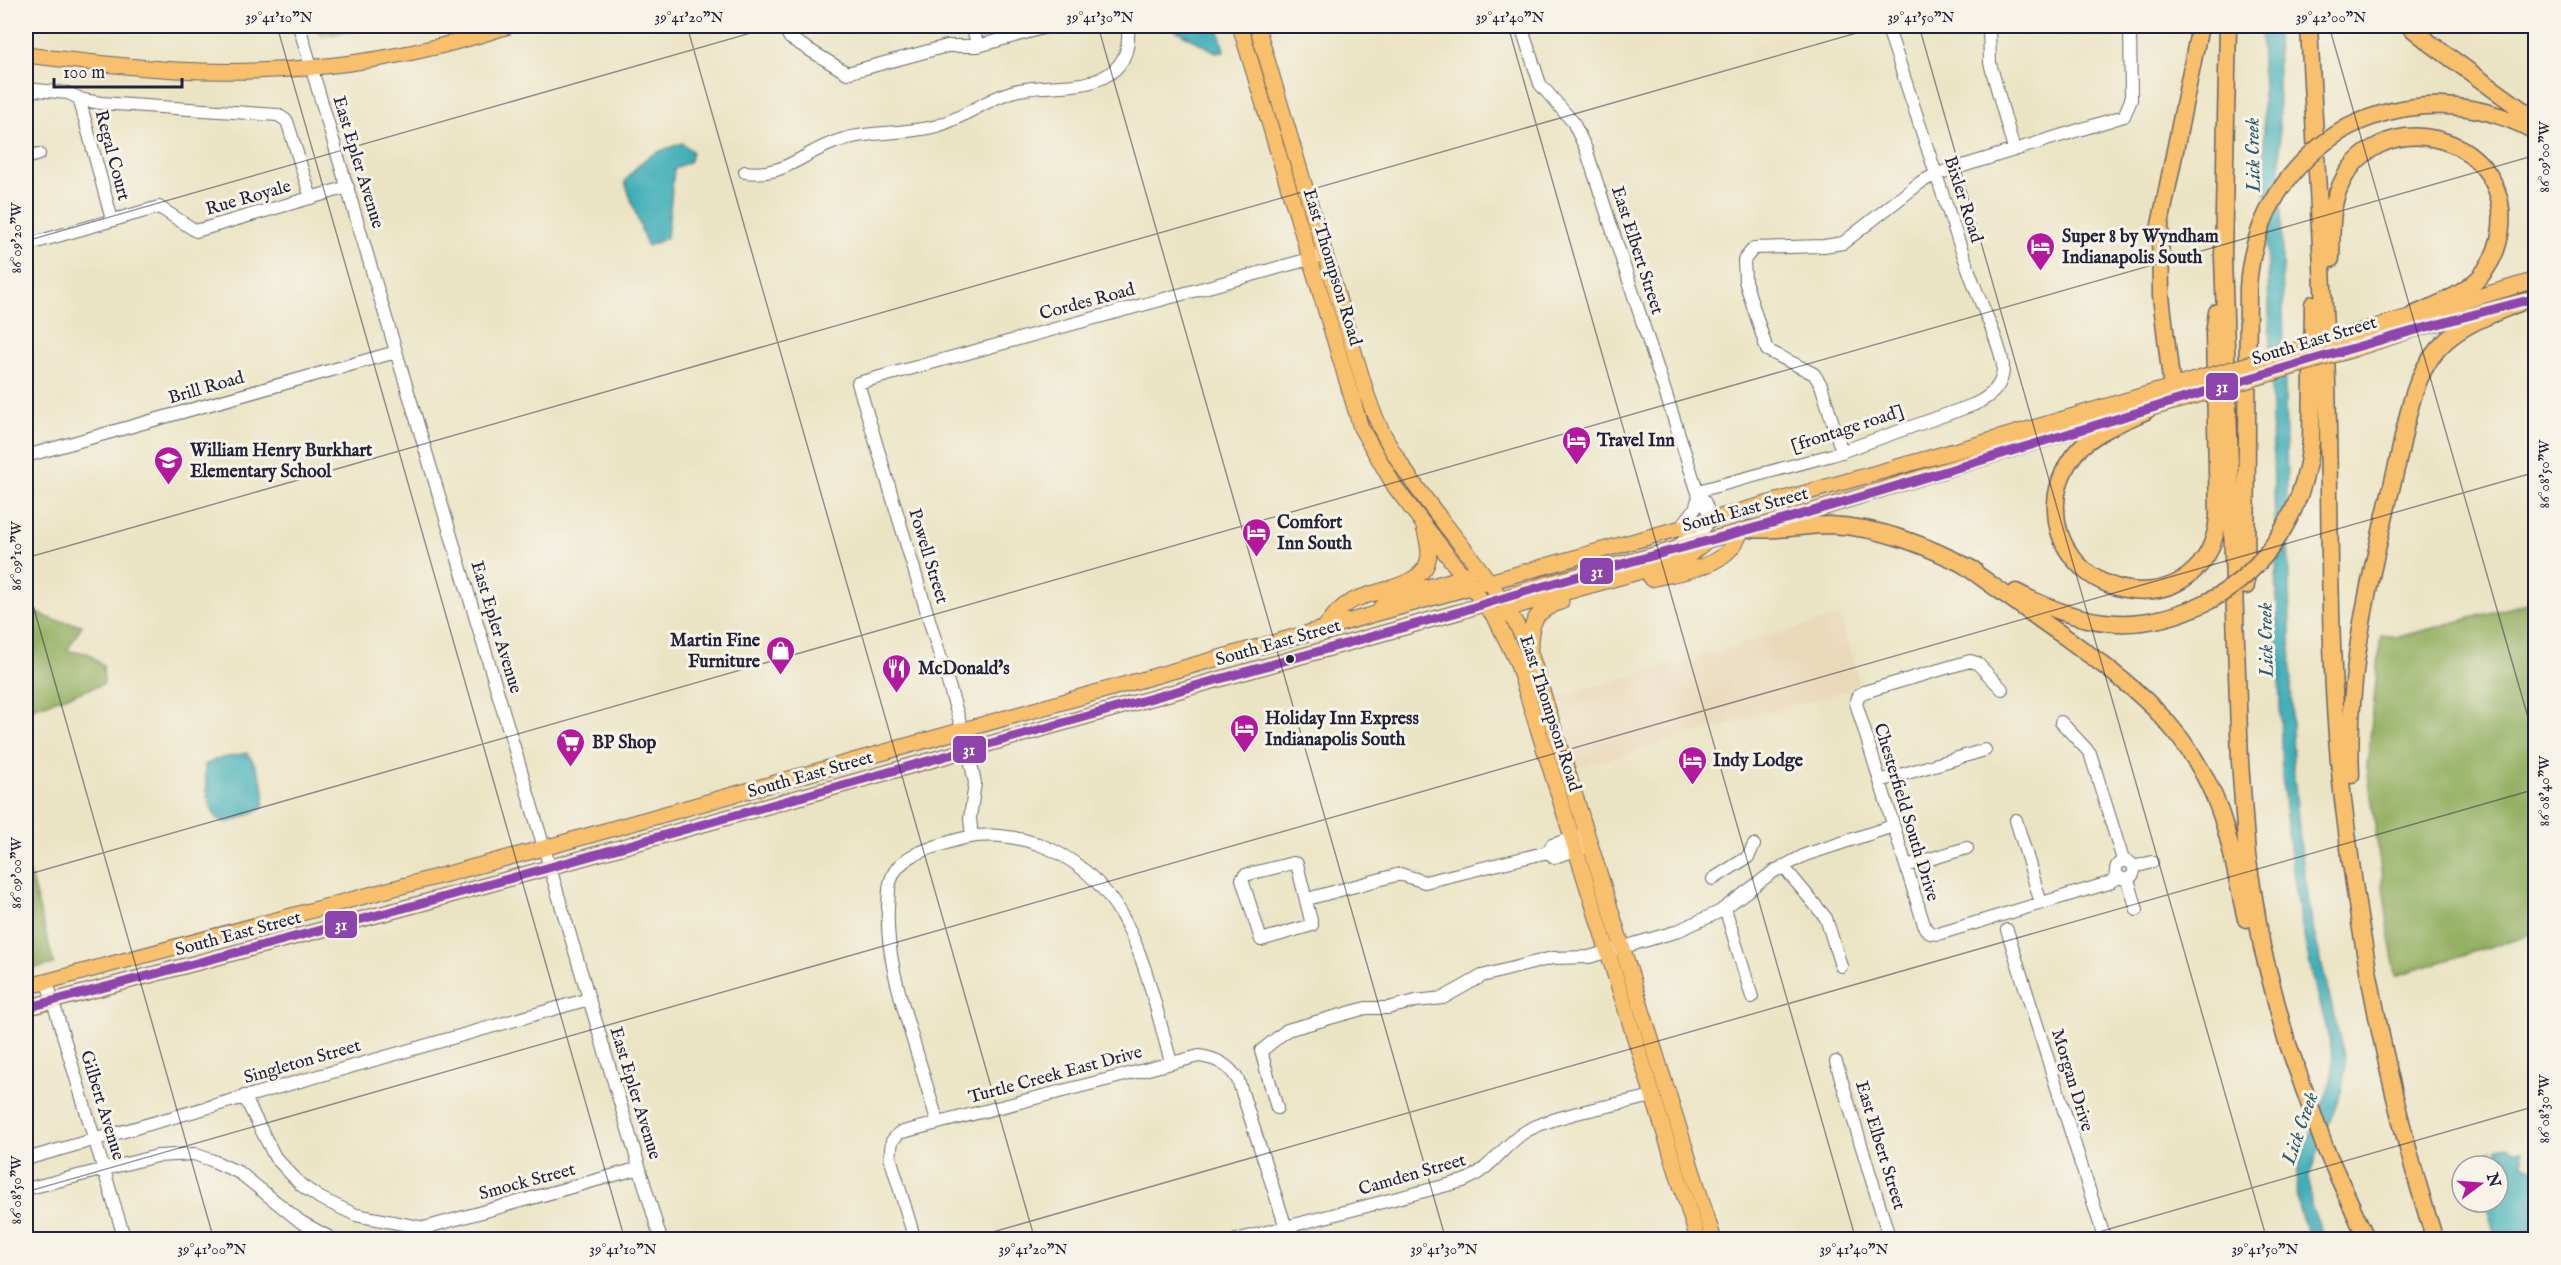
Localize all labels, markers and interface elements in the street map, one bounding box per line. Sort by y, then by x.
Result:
text: 39°41'10"N [245,8,313,27]
text: 39°41'20"N [655,8,723,27]
text: 39°41'30"N [1066,8,1134,27]
text: 39°41'40"N [1475,8,1545,27]
text: 39°41'50"N [1887,8,1955,27]
text: 39°42'00"N [2296,8,2366,27]
scale bar [54,51,182,89]
text: 100 m [63,62,105,85]
street label: East Epler Avenue [326,93,389,232]
street label: Regal Court [88,108,135,203]
water label: Lick Creek [2240,117,2267,194]
text: 86°09'00"W [2535,121,2554,193]
street label: Bixler Road [1938,153,1988,246]
street label: Rue Royale [203,175,294,222]
street label: East Elbert Street [1605,183,1668,317]
street label: East Thompson Road [1297,186,1366,349]
text: 86°09'20"W [7,202,26,274]
place label: Super 8 by Wyndham Indianapolis South [2062,226,2219,270]
hotel icon: Super 8 by Wyndham Indianapolis South [2025,230,2057,272]
street label: Cordes Road [1037,279,1138,326]
street label: South East Street [2249,312,2380,371]
street label: Brill Road [166,367,247,410]
line badge: 31 [2205,372,2239,401]
text: 31 [2216,378,2228,398]
street label: [frontage road] [1788,400,1907,459]
hotel icon: Travel Inn [1560,424,1592,466]
place label: Travel Inn [1596,430,1675,453]
text: 86°08'50"W [2535,439,2554,508]
place label: William Henry Burkhart Elementary School [189,440,373,484]
school or university icon: William Henry Burkhart Elementary School [153,444,185,486]
street label: South East Street [1680,483,1811,538]
street label: Powell Street [902,506,953,607]
place label: Comfort Inn South [1277,512,1352,556]
hotel icon: Comfort Inn South [1240,516,1272,558]
text: 86°09'10"W [7,520,26,591]
line badge: 31 [1579,557,1614,585]
street label: East Epler Avenue [464,558,527,697]
text: 31 [1591,563,1603,583]
water label: Lick Creek [2253,602,2280,679]
street label: South East Street [1213,615,1344,672]
place label: Martin Fine Furniture [670,630,761,674]
street label: East Thompson Road [1513,632,1586,795]
shop icon: Martin Fine Furniture [765,634,797,676]
restaurant icon: McDonald's [881,652,913,694]
unlabelled marker [1284,653,1296,665]
place label: McDonald's [918,658,1010,681]
place label: Holiday Inn Express Indianapolis South [1265,708,1419,752]
hotel icon: Holiday Inn Express Indianapolis South [1228,712,1260,754]
street label: Chesterfield South Drive [1868,721,1944,904]
supermarket icon: BP Shop [555,726,587,768]
place label: BP Shop [592,732,657,755]
line badge: 31 [952,735,987,764]
text: 31 [963,741,975,761]
hotel icon: Indy Lodge [1676,744,1708,786]
street label: South East Street [745,747,876,804]
place label: Indy Lodge [1713,750,1804,773]
text: 86°08'40"W [2535,755,2554,826]
text: 86°09'00"W [7,837,26,909]
street label: South East Street [173,907,304,962]
line badge: 31 [324,910,358,939]
text: 31 [335,916,347,936]
street label: East Epler Avenue [603,1024,666,1163]
street label: Morgan Drive [2045,1026,2098,1134]
street label: Singleton Street [241,1035,364,1090]
street label: Turtle Creek East Drive [966,1041,1145,1110]
street label: Gilbert Avenue [74,1048,129,1163]
text: 86°08'30"W [2535,1074,2554,1144]
street label: East Elbert Street [1849,1078,1910,1213]
water label: Lick Creek [2276,1089,2324,1169]
street label: Camden Street [1356,1149,1469,1202]
north arrow [2450,1154,2510,1214]
text: 86°08'50"W [7,1155,26,1224]
street label: Smock Street [477,1159,578,1206]
text: N [2481,1170,2504,1190]
text: 39°41'00"N [177,1240,247,1259]
text: 39°41'10"N [589,1240,657,1259]
text: 39°41'20"N [999,1240,1067,1259]
text: 39°41'30"N [1410,1240,1478,1259]
text: 39°41'40"N [1819,1240,1889,1259]
text: 39°41'50"N [2231,1240,2299,1259]

